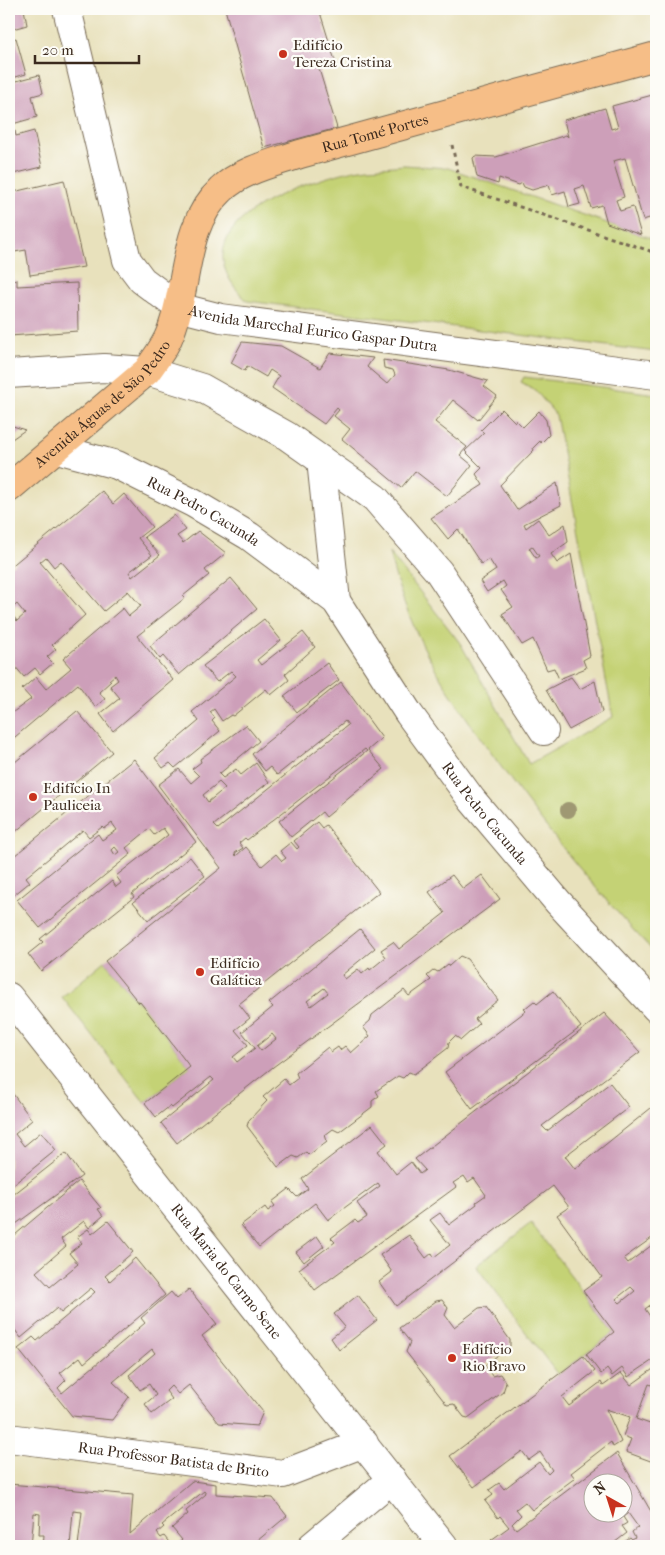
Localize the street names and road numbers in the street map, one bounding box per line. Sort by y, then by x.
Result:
street label: Rua Tomé Portes [320,110,431,157]
street label: Avenida Marechal Eurico Gaspar Dutra [186,301,440,355]
street label: Avenida Águas de São Pedro [30,337,175,472]
street label: Rua Pedro Cacunda [144,472,264,551]
street label: Rua Pedro Cacunda [438,758,532,869]
street label: Rua Maria do Carmo Sene [167,1200,286,1343]
street label: Rua Professor Batista de Brito [77,1438,270,1481]

